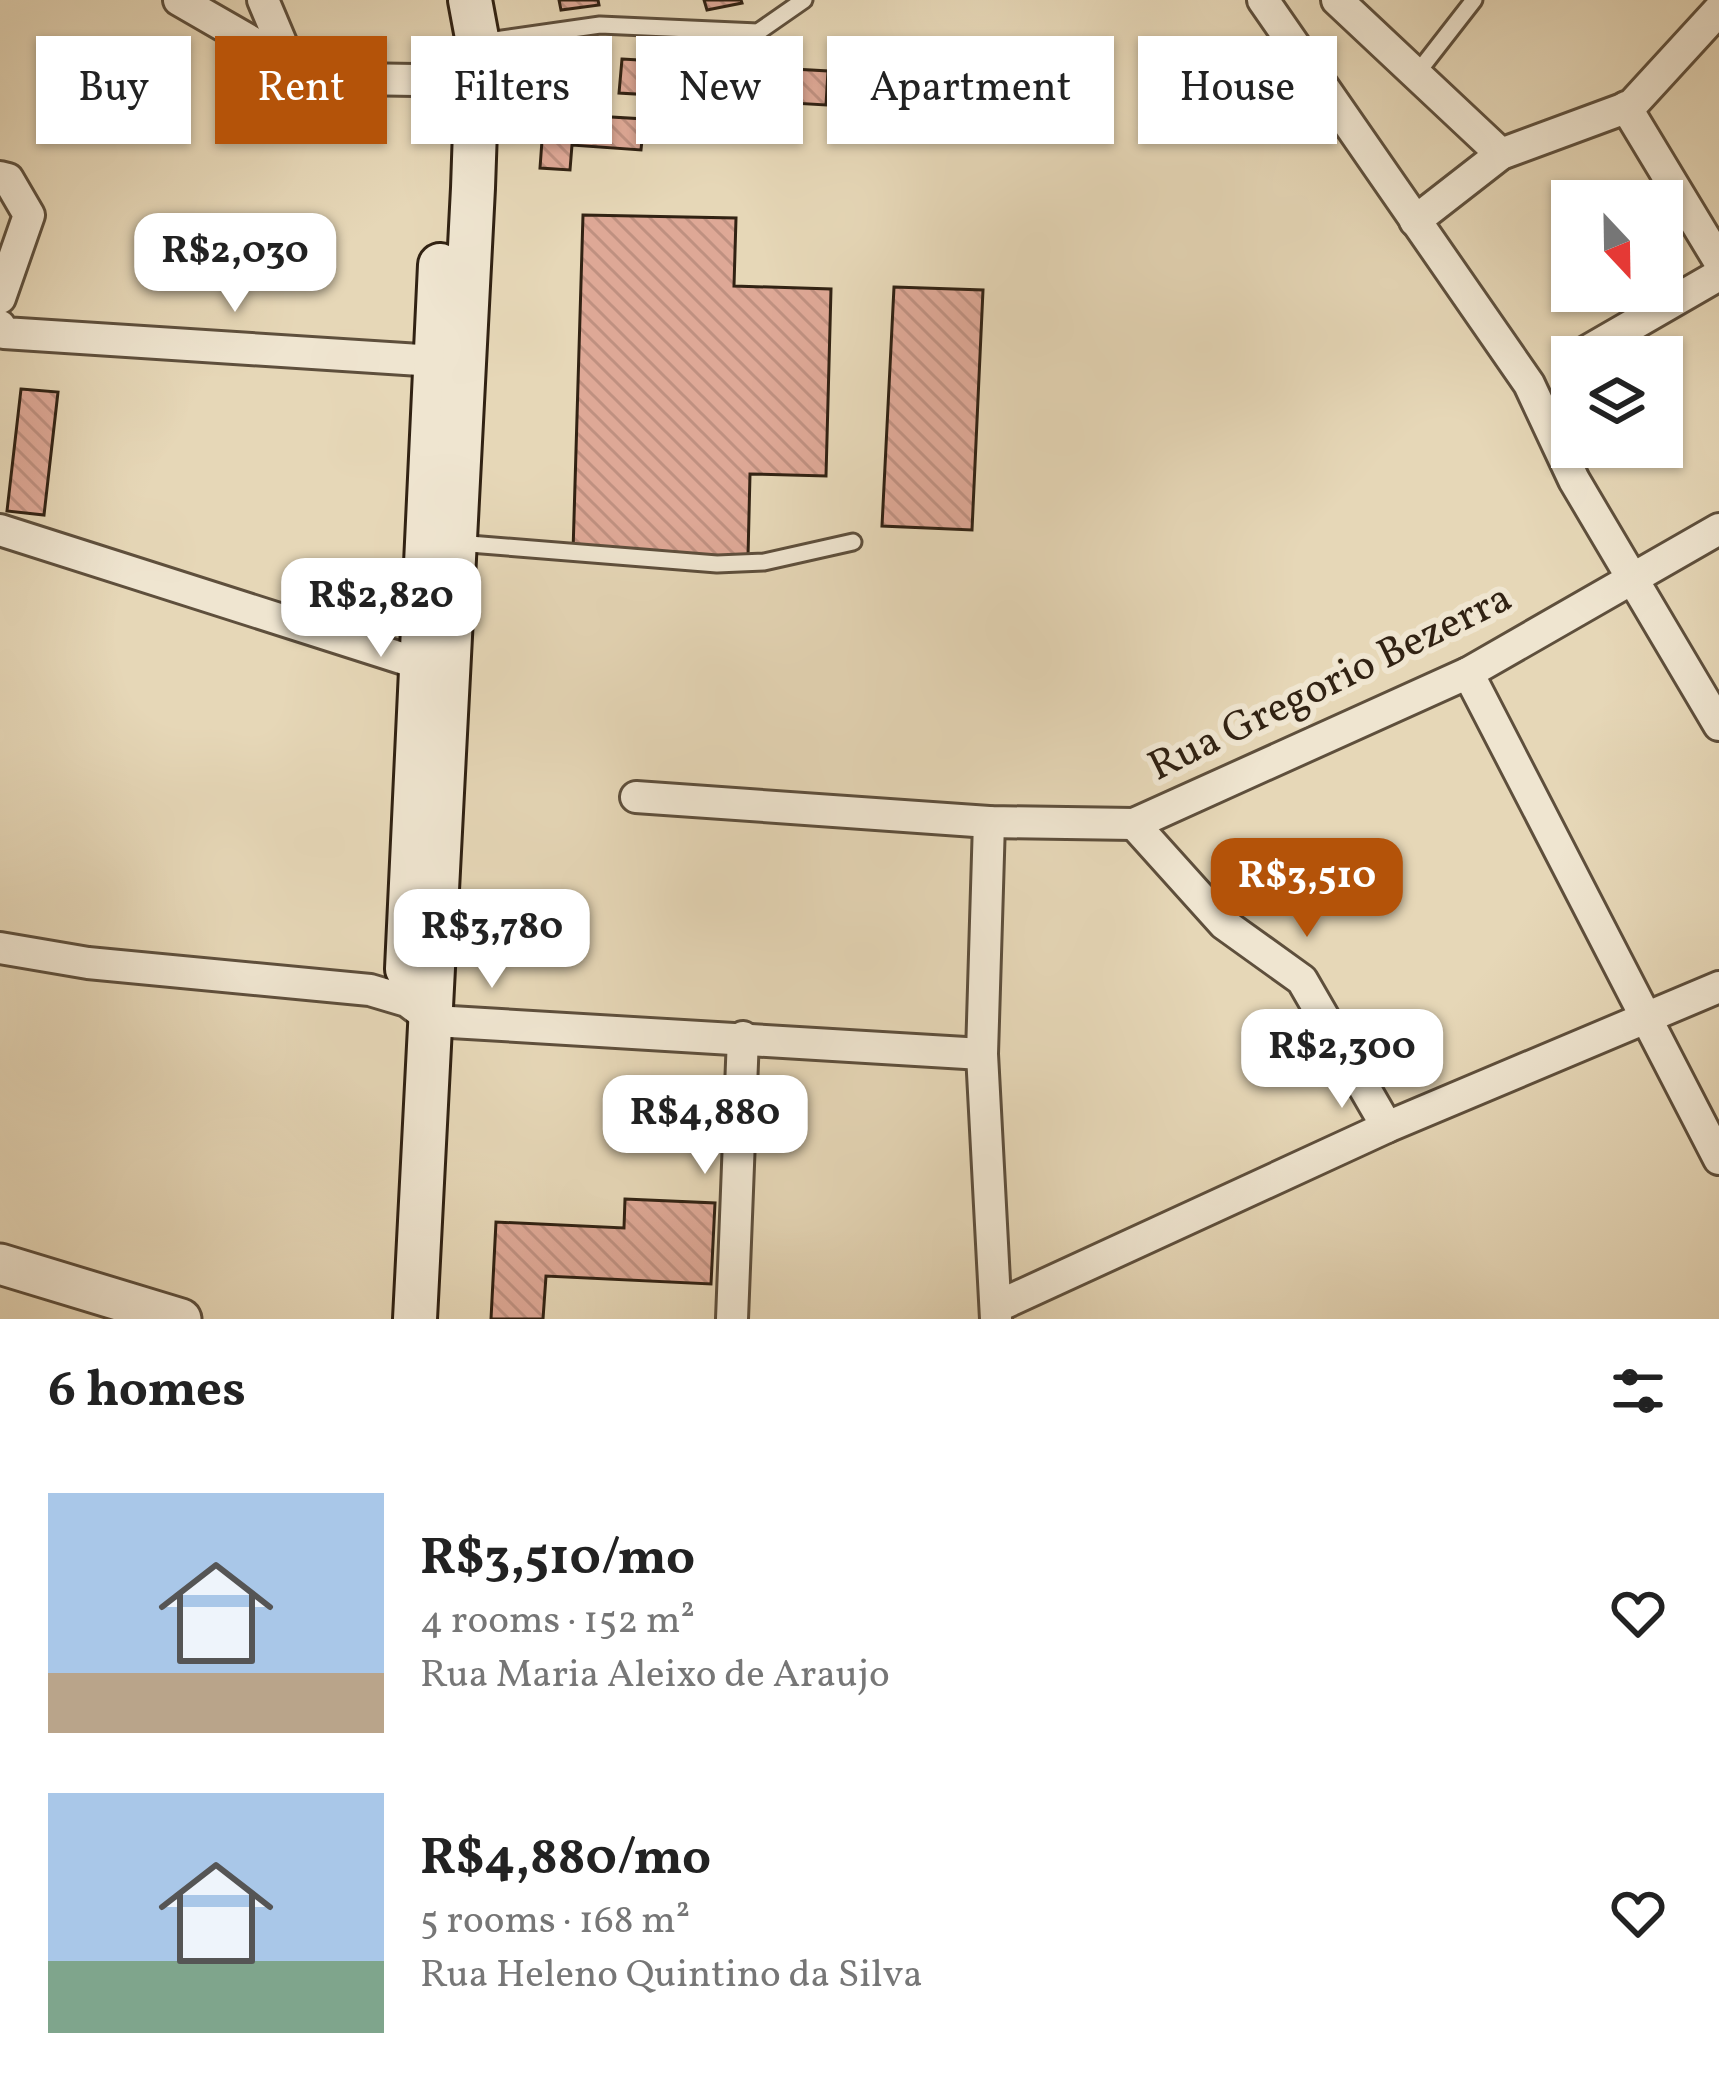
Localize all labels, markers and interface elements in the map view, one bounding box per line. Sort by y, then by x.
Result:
chip: Buy [36,36,191,144]
chip: Rent [215,36,387,144]
chip: Filters [411,36,612,144]
chip: New [636,36,803,144]
chip: Apartment [827,36,1114,144]
chip: House [1138,36,1337,144]
north arrow [1551,180,1683,312]
map controls [1551,180,1683,468]
pin: R$2,030 [124,213,346,315]
text: R$2,030 [161,225,309,279]
button: layers [1551,336,1683,468]
pin: R$2,820 [270,558,492,660]
text: R$2,820 [308,570,454,624]
street label: Rua Gregorio Bezerra [1139,570,1523,798]
pin: R$3,510 [1196,838,1418,940]
text: R$3,510 [1238,850,1376,904]
pin: R$3,780 [381,889,603,991]
text: R$3,780 [421,901,563,955]
pin: R$2,300 [1231,1009,1453,1111]
text: R$2,300 [1268,1021,1416,1075]
pin: R$4,880 [594,1075,816,1177]
text: R$4,880 [630,1087,780,1141]
text: 6 homes [48,1356,246,1427]
icon: filters [1605,1358,1671,1424]
text: R$3,510/mo [420,1524,695,1595]
icon: home [144,1541,288,1685]
icon: heart [1605,1580,1671,1646]
text: 4 rooms · 152 m² [420,1595,695,1649]
text: Rua Maria Aleixo de Araujo [420,1649,890,1703]
text: R$4,880/mo [420,1824,711,1895]
icon: home [144,1841,288,1985]
icon: heart [1605,1880,1671,1946]
text: 5 rooms · 168 m² [420,1895,690,1949]
text: Rua Heleno Quintino da Silva [420,1949,923,2003]

